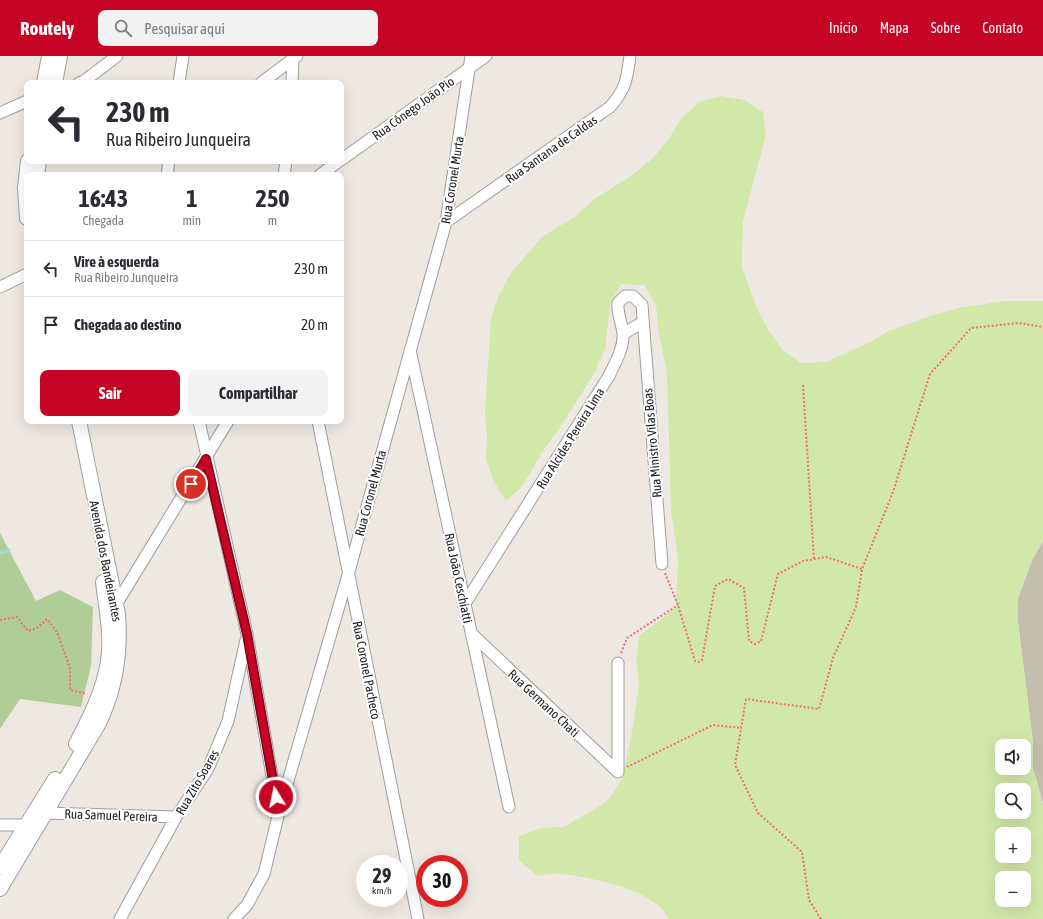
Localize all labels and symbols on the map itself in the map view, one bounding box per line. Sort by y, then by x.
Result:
street label: Rua Cônego João Pio [369,74,457,143]
street label: Rua Santana de Caldas [503,112,600,187]
street label: Rua Coronel Murta [438,135,467,225]
street label: Rua Alcides Pereira Lima [533,385,608,492]
street label: Rua Ministro Vilas Boas [640,387,665,498]
street label: Rua Coronel Murta [352,448,389,538]
pin [174,467,208,501]
street label: Avenida dos Bandeirantes [86,499,125,623]
street label: Rua João Ceschiatti [442,532,475,625]
street label: Rua Coronel Pacheco [350,620,383,721]
street label: Rua Germano Chati [505,667,582,740]
street label: Rua Zito Soares [173,747,222,818]
position arrow [255,776,297,818]
street label: Rua Samuel Pereira [64,806,158,825]
speed limit sign: 30 [416,855,468,907]

